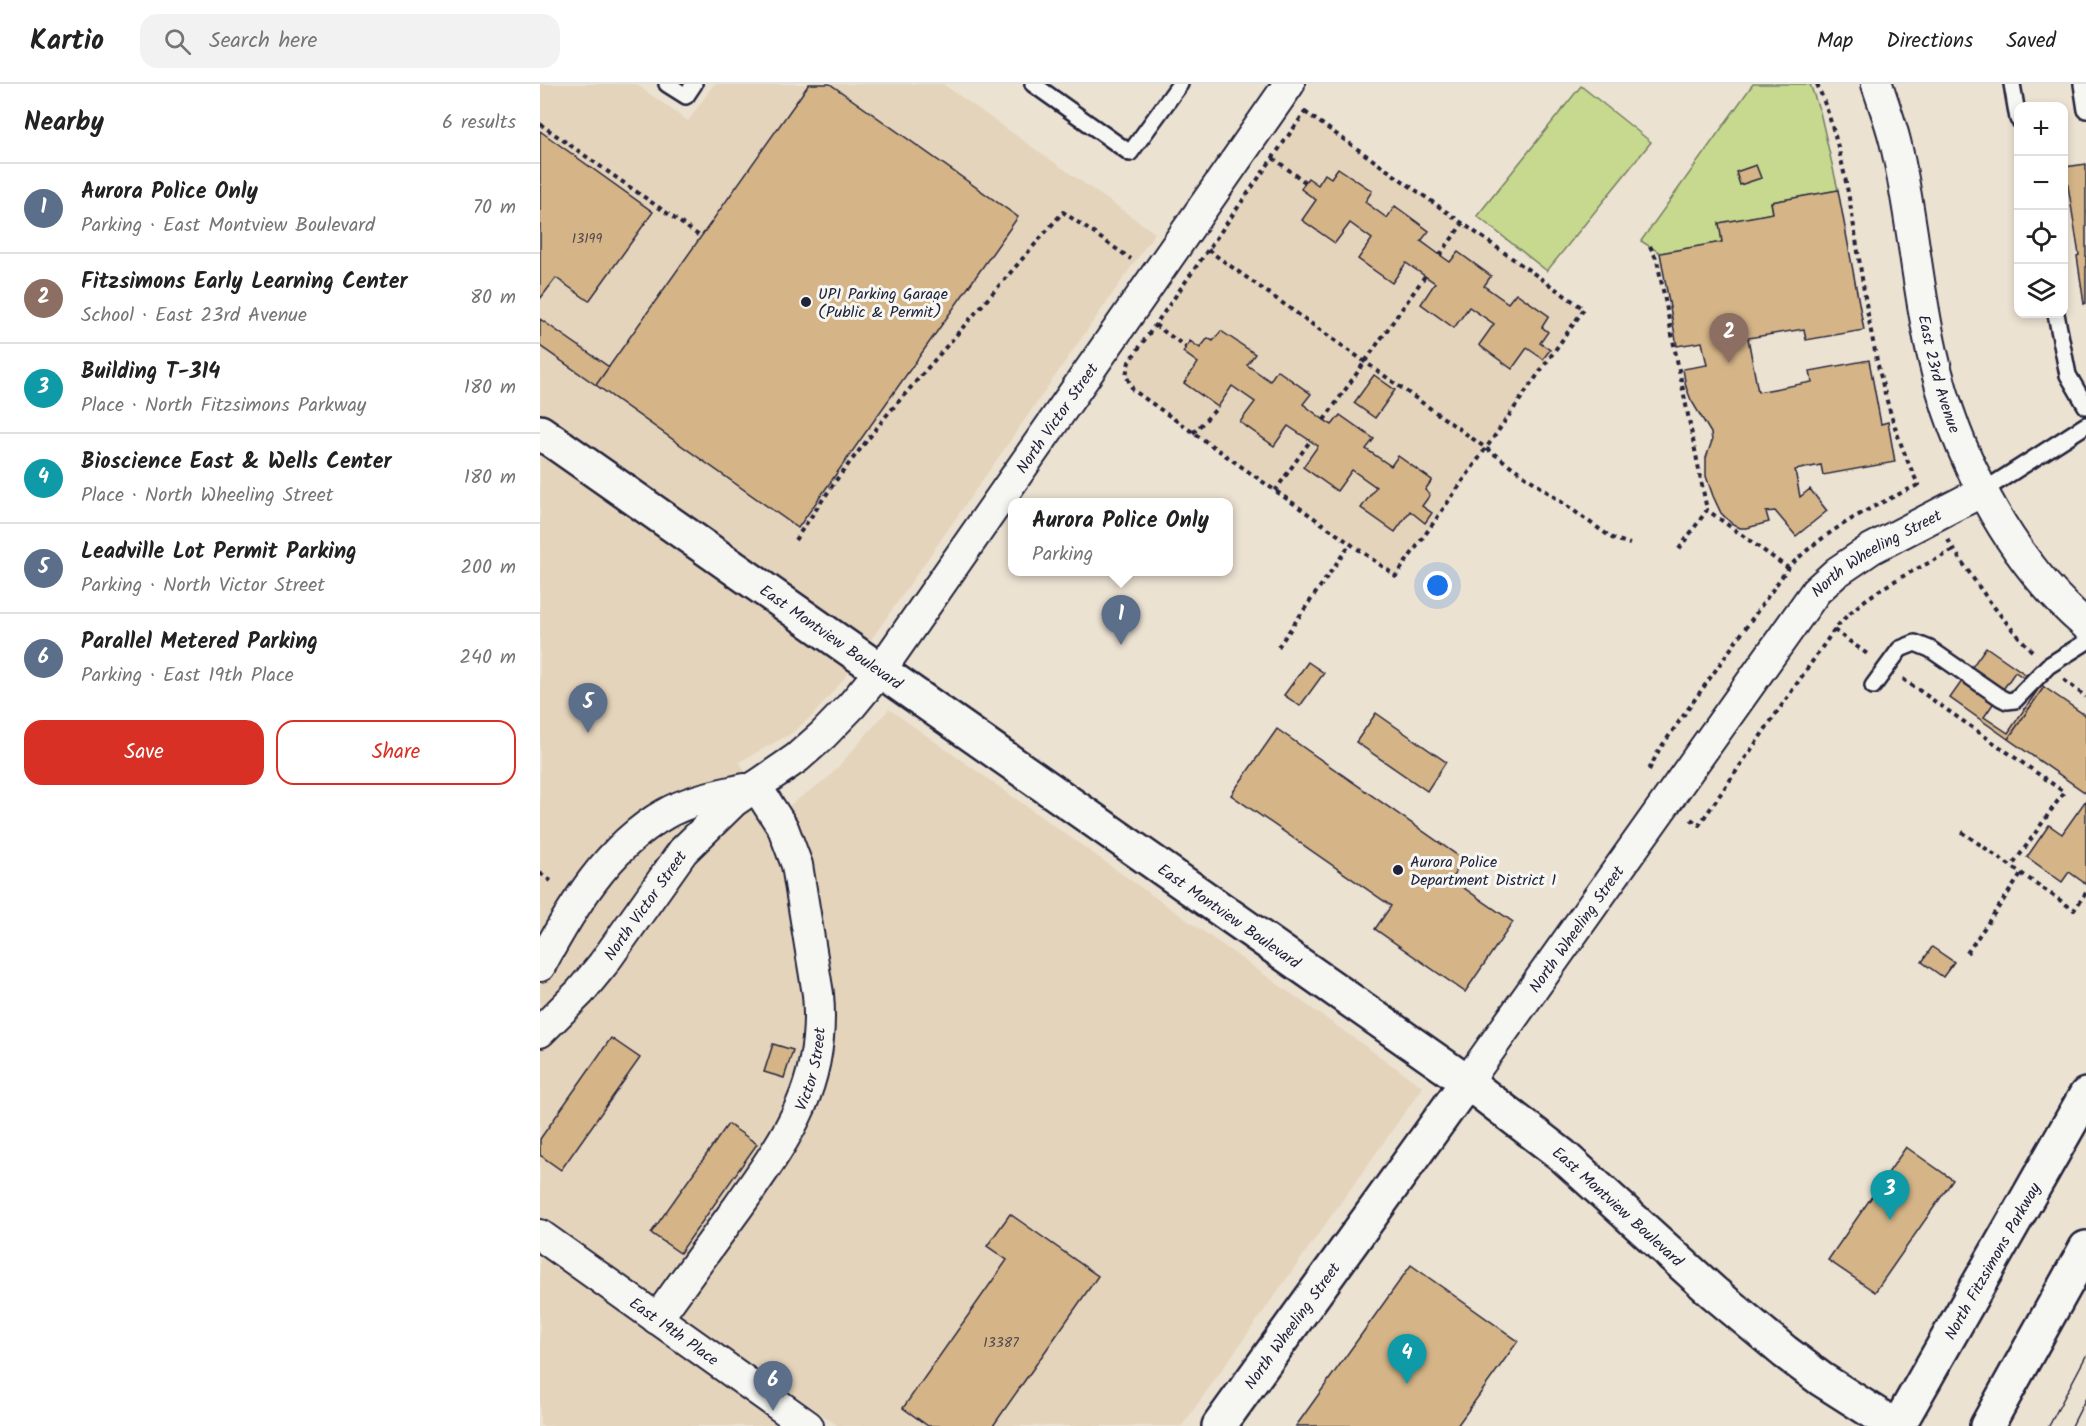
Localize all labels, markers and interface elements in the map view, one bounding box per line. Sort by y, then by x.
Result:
search box [140,14,560,68]
text: Kartio [30,19,104,64]
text: Search here [209,24,317,59]
icon: search [161,25,194,58]
text: Map [1817,25,1853,58]
text: Directions [1886,25,1973,58]
text: Saved [2006,25,2056,58]
text: Nearby [24,102,104,144]
map controls [2014,102,2068,318]
button: + [2014,102,2068,156]
text: 6 results [442,107,516,139]
button: − [2014,156,2068,210]
text: Aurora Police Only [81,175,258,210]
text: 1 [40,192,47,224]
text: 70 m [473,192,516,224]
text: Parking · East Montview Boulevard [81,210,375,242]
button: locate [2014,210,2068,264]
house number: 13199 [572,228,602,250]
button: layers [2014,264,2068,318]
text: Fitzsimons Early Learning Center [81,265,407,300]
text: 2 [38,282,49,314]
text: 80 m [470,282,516,314]
place label: UPI Parking Garage (Public & Permit) [818,282,948,325]
marker: UPI Parking Garage (Public & Permit) [799,295,813,309]
text: School · East 23rd Avenue [81,300,307,332]
street label: East 23rd Avenue [1911,313,1966,437]
pin: 2 [1710,314,1748,363]
text: Building T-314 [81,355,220,390]
street label: North Victor Street [1010,358,1105,479]
text: 3 [38,372,49,404]
text: 180 m [464,372,516,404]
text: Place · North Fitzsimons Parkway [81,390,366,422]
text: Bioscience East & Wells Center [81,445,391,480]
text: 4 [38,462,49,494]
text: 180 m [464,462,516,494]
text: Place · North Wheeling Street [81,480,333,512]
popup [1008,498,1233,576]
street label: North Wheeling Street [1806,503,1947,604]
text: Aurora Police Only [1032,504,1209,539]
text: Leadville Lot Permit Parking [81,535,357,570]
text: Parking [1032,539,1093,571]
text: 5 [38,552,49,584]
text: 200 m [460,552,516,584]
text: Parking · North Victor Street [81,570,325,602]
your location [1423,571,1452,600]
street label: East Montview Boulevard [754,579,908,697]
pin: 1 [1102,596,1140,645]
text: Parallel Metered Parking [81,625,318,660]
text: 6 [38,642,49,674]
text: 240 m [459,642,516,674]
text: Parking · East 19th Place [81,660,294,692]
pin: 5 [568,684,608,733]
button: Save [24,720,264,785]
button: Share [276,720,516,785]
street label: North Victor Street [598,845,694,966]
place label: Aurora Police Department District 1 [1410,850,1556,893]
street label: East Montview Boulevard [1152,858,1306,976]
street label: North Wheeling Street [1523,860,1632,998]
marker: Aurora Police Department District 1 [1391,863,1405,877]
street label: Victor Street [789,1026,833,1115]
street label: East Montview Boulevard [1546,1141,1689,1274]
pin: 3 [1870,1170,1910,1220]
street label: North Fitzsimons Parkway [1938,1178,2048,1345]
street label: North Wheeling Street [1238,1257,1347,1395]
street label: East 19th Place [624,1291,723,1373]
house number: 13387 [983,1332,1019,1354]
pin: 4 [1388,1334,1426,1384]
pin: 6 [754,1362,792,1411]

